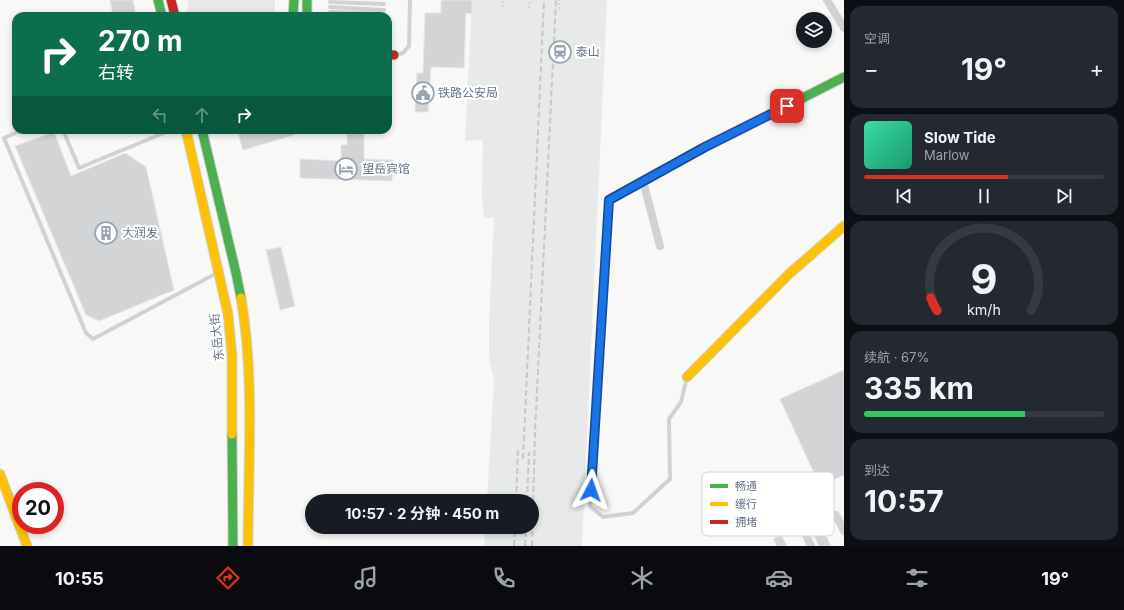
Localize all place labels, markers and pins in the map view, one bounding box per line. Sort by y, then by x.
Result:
station icon: 泰山 [547,39,573,65]
place label: 泰山 [576,44,600,59]
public building icon: 铁路公安局 [410,80,436,106]
place label: 铁路公安局 [438,85,498,100]
pin [770,89,804,123]
hotel icon: 望岳宾馆 [333,156,359,182]
place label: 望岳宾馆 [362,161,410,176]
building icon: 大润发 [93,220,119,246]
place label: 大润发 [122,225,158,240]

